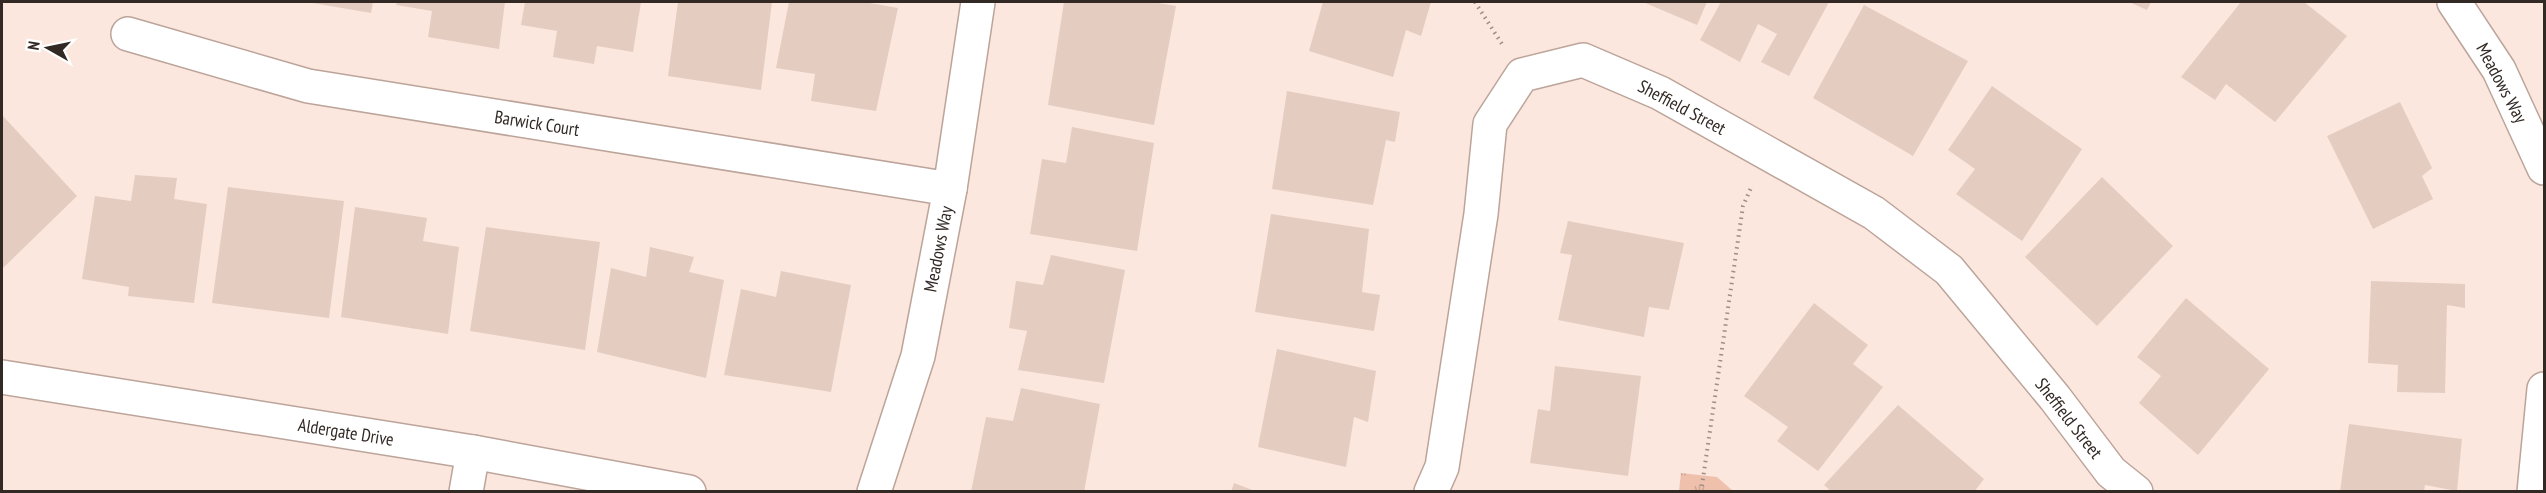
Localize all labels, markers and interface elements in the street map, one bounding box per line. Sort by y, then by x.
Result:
north arrow [18,18,78,78]
street label: Meadows Way [2471,39,2533,127]
text: N [23,40,44,51]
street label: Sheffield Street [1634,74,1730,140]
street label: Barwick Court [493,105,581,141]
street label: Meadows Way [918,204,958,294]
street label: Sheffield Street [2030,373,2108,463]
street label: Aldergate Drive [296,413,396,451]

